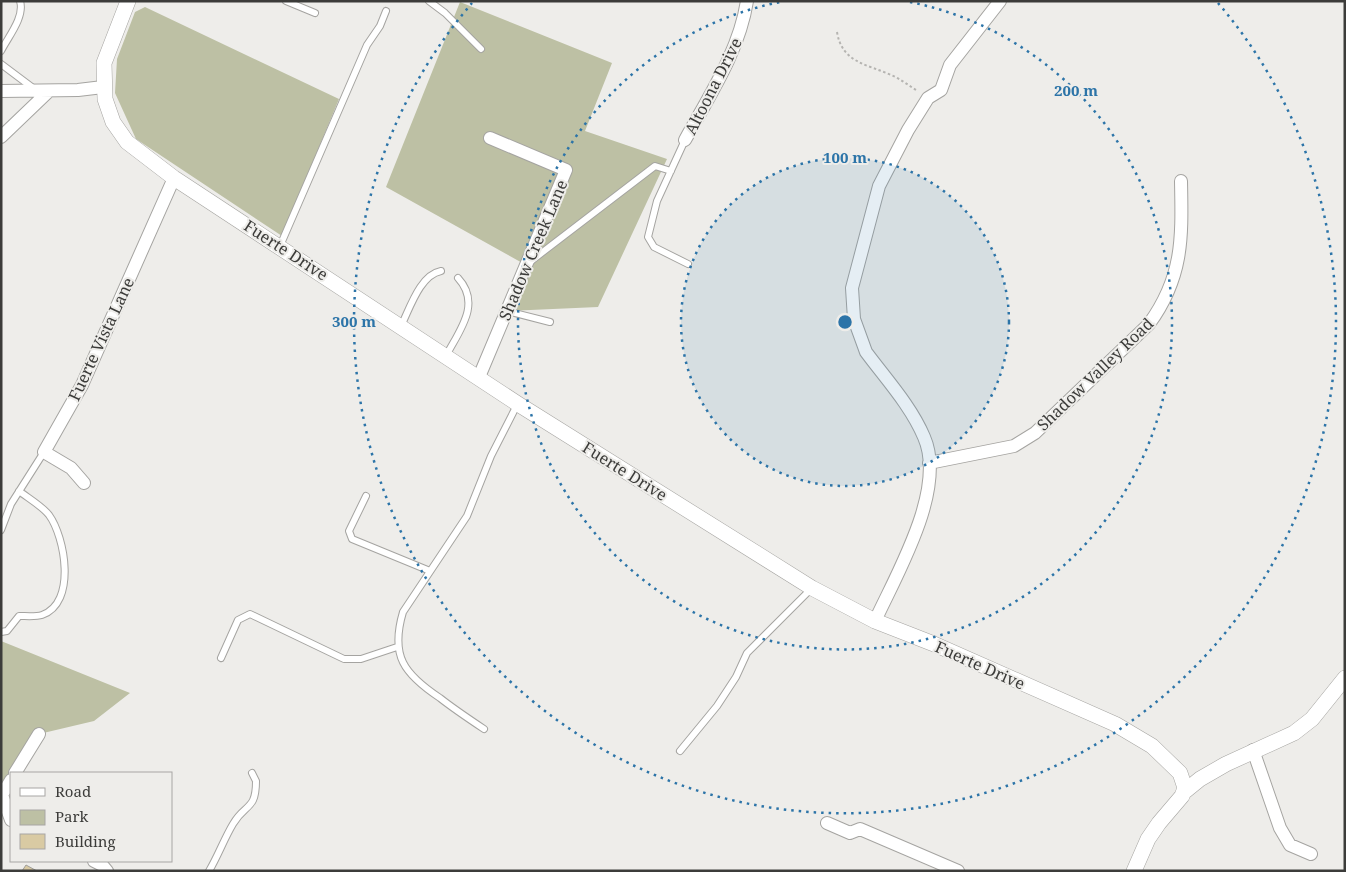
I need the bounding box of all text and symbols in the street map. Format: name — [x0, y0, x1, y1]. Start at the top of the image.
street label: Altoona Drive — [679, 34, 747, 138]
text: 200 m — [1054, 80, 1098, 100]
text: 100 m — [823, 147, 867, 167]
street label: Shadow Creek Lane — [493, 176, 573, 324]
street label: Fuerte Drive — [240, 215, 332, 285]
street label: Fuerte Vista Lane — [63, 274, 139, 404]
text: 300 m — [332, 311, 376, 331]
street label: Shadow Valley Road — [1032, 312, 1158, 435]
centre of rings — [836, 313, 854, 331]
street label: Fuerte Drive — [578, 436, 672, 506]
street label: Fuerte Drive — [932, 635, 1028, 695]
legend — [10, 772, 172, 862]
text: Road — [55, 781, 91, 801]
text: Park — [55, 806, 89, 826]
text: Building — [55, 831, 116, 851]

